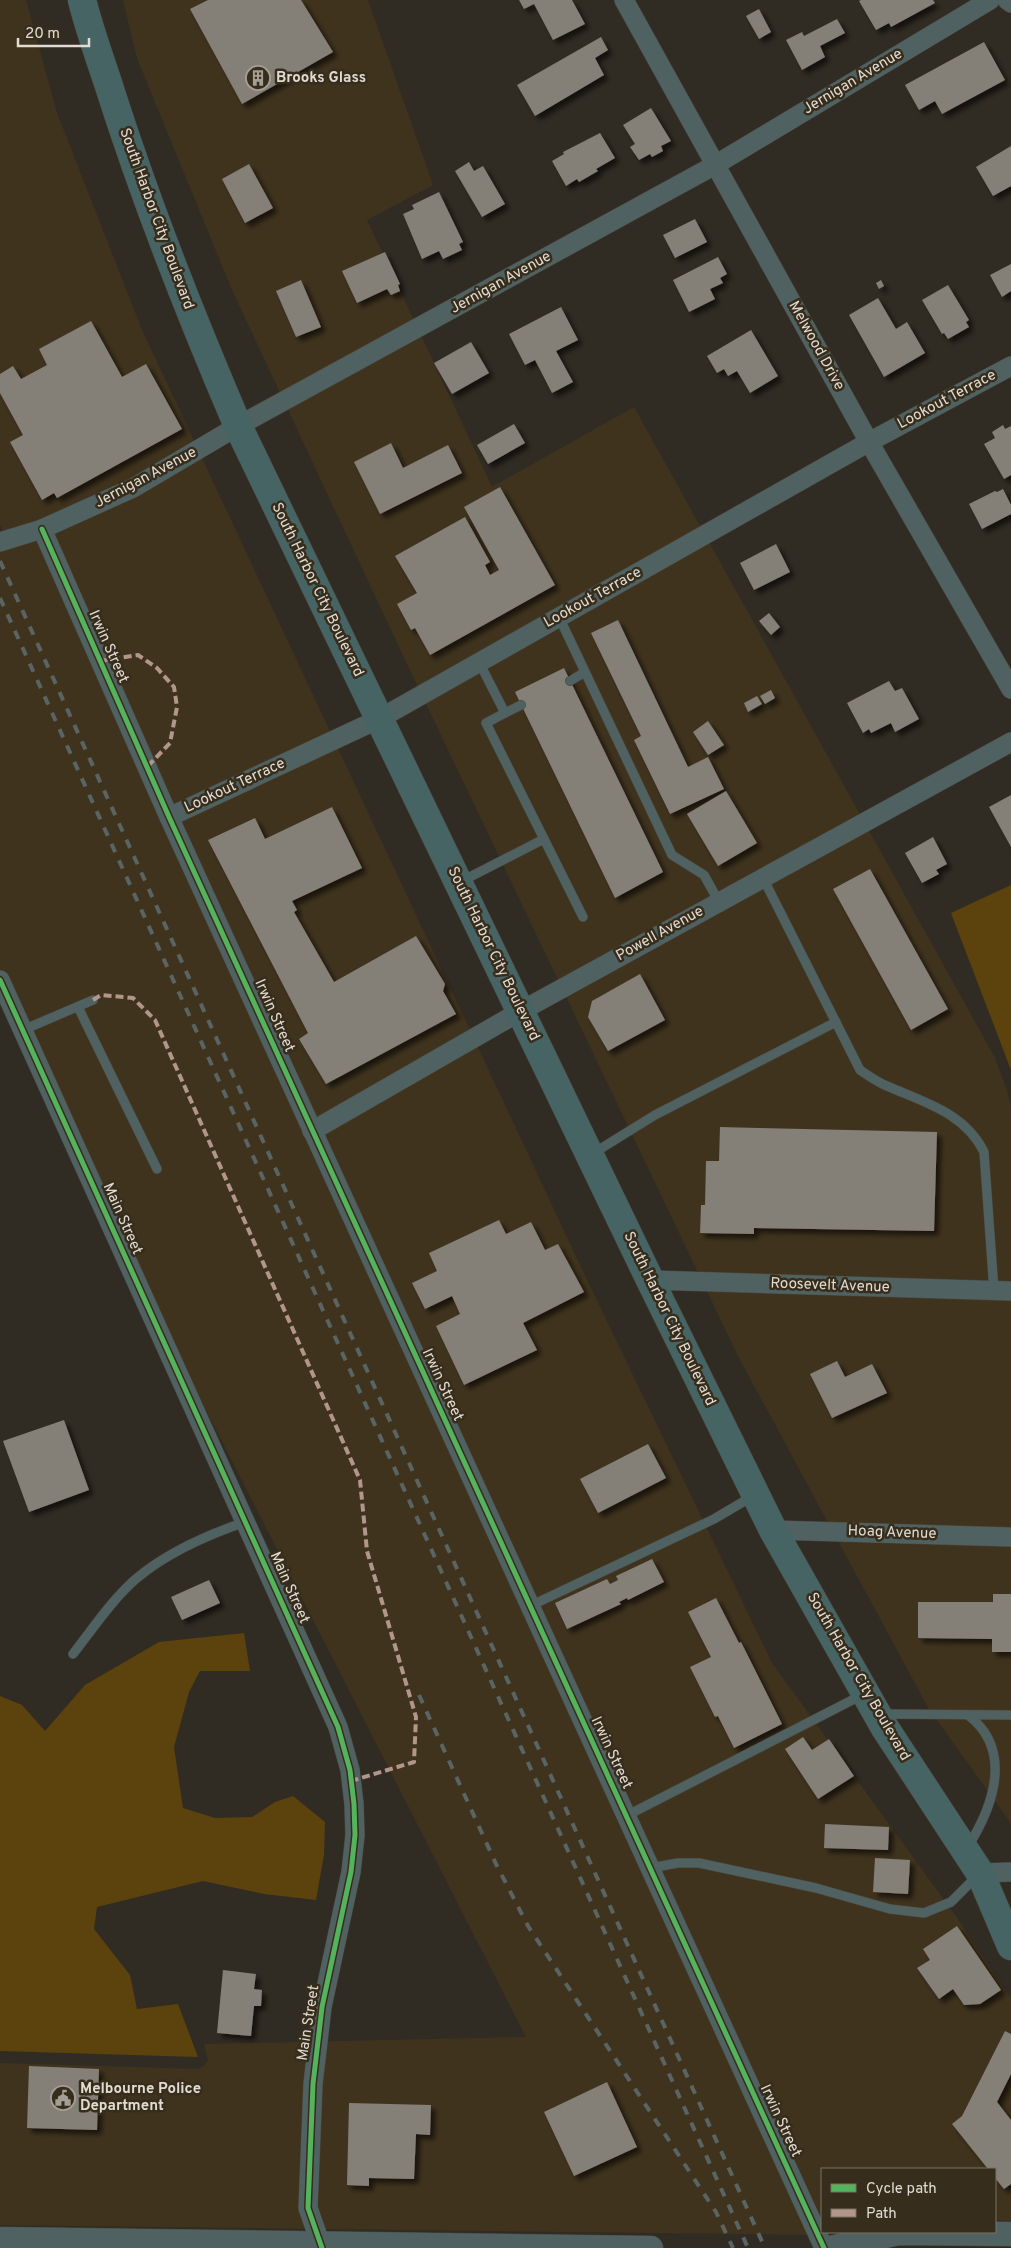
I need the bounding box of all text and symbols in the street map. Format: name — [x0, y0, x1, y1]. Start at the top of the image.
scale bar — [18, 15, 89, 47]
text: 20 m — [25, 25, 60, 44]
street label: Jernigan Avenue — [800, 45, 906, 119]
building icon: Brooks Glass — [245, 65, 271, 91]
place label: Brooks Glass — [276, 69, 366, 88]
street label: South Harbor City Boulevard — [114, 126, 198, 312]
street label: Jernigan Avenue — [447, 247, 555, 319]
street label: Melwood Drive — [784, 298, 848, 394]
street label: Lookout Terrace — [894, 366, 1000, 434]
street label: Jernigan Avenue — [92, 443, 200, 513]
street label: South Harbor City Boulevard — [267, 500, 367, 680]
street label: Lookout Terrace — [541, 563, 645, 633]
street label: Irwin Street — [83, 608, 133, 686]
street label: Lookout Terrace — [182, 754, 288, 818]
street label: South Harbor City Boulevard — [443, 864, 543, 1044]
street label: Powell Avenue — [613, 902, 707, 966]
street label: Irwin Street — [249, 977, 299, 1055]
street label: Main Street — [98, 1180, 146, 1258]
street label: South Harbor City Boulevard — [619, 1229, 719, 1409]
street label: Roosevelt Avenue — [770, 1274, 890, 1298]
street label: Irwin Street — [417, 1346, 467, 1424]
street label: Hoag Avenue — [847, 1522, 937, 1544]
street label: Main Street — [265, 1549, 313, 1627]
street label: South Harbor City Boulevard — [802, 1589, 914, 1765]
street label: Irwin Street — [586, 1714, 636, 1792]
street label: Main Street — [294, 1984, 324, 2062]
place label: Melbourne Police Department — [80, 2080, 201, 2116]
street label: Irwin Street — [755, 2082, 805, 2160]
public building icon: Melbourne Police Department — [50, 2085, 76, 2111]
legend — [821, 2168, 996, 2233]
text: Cycle path — [866, 2180, 937, 2199]
text: Path — [866, 2205, 897, 2224]

